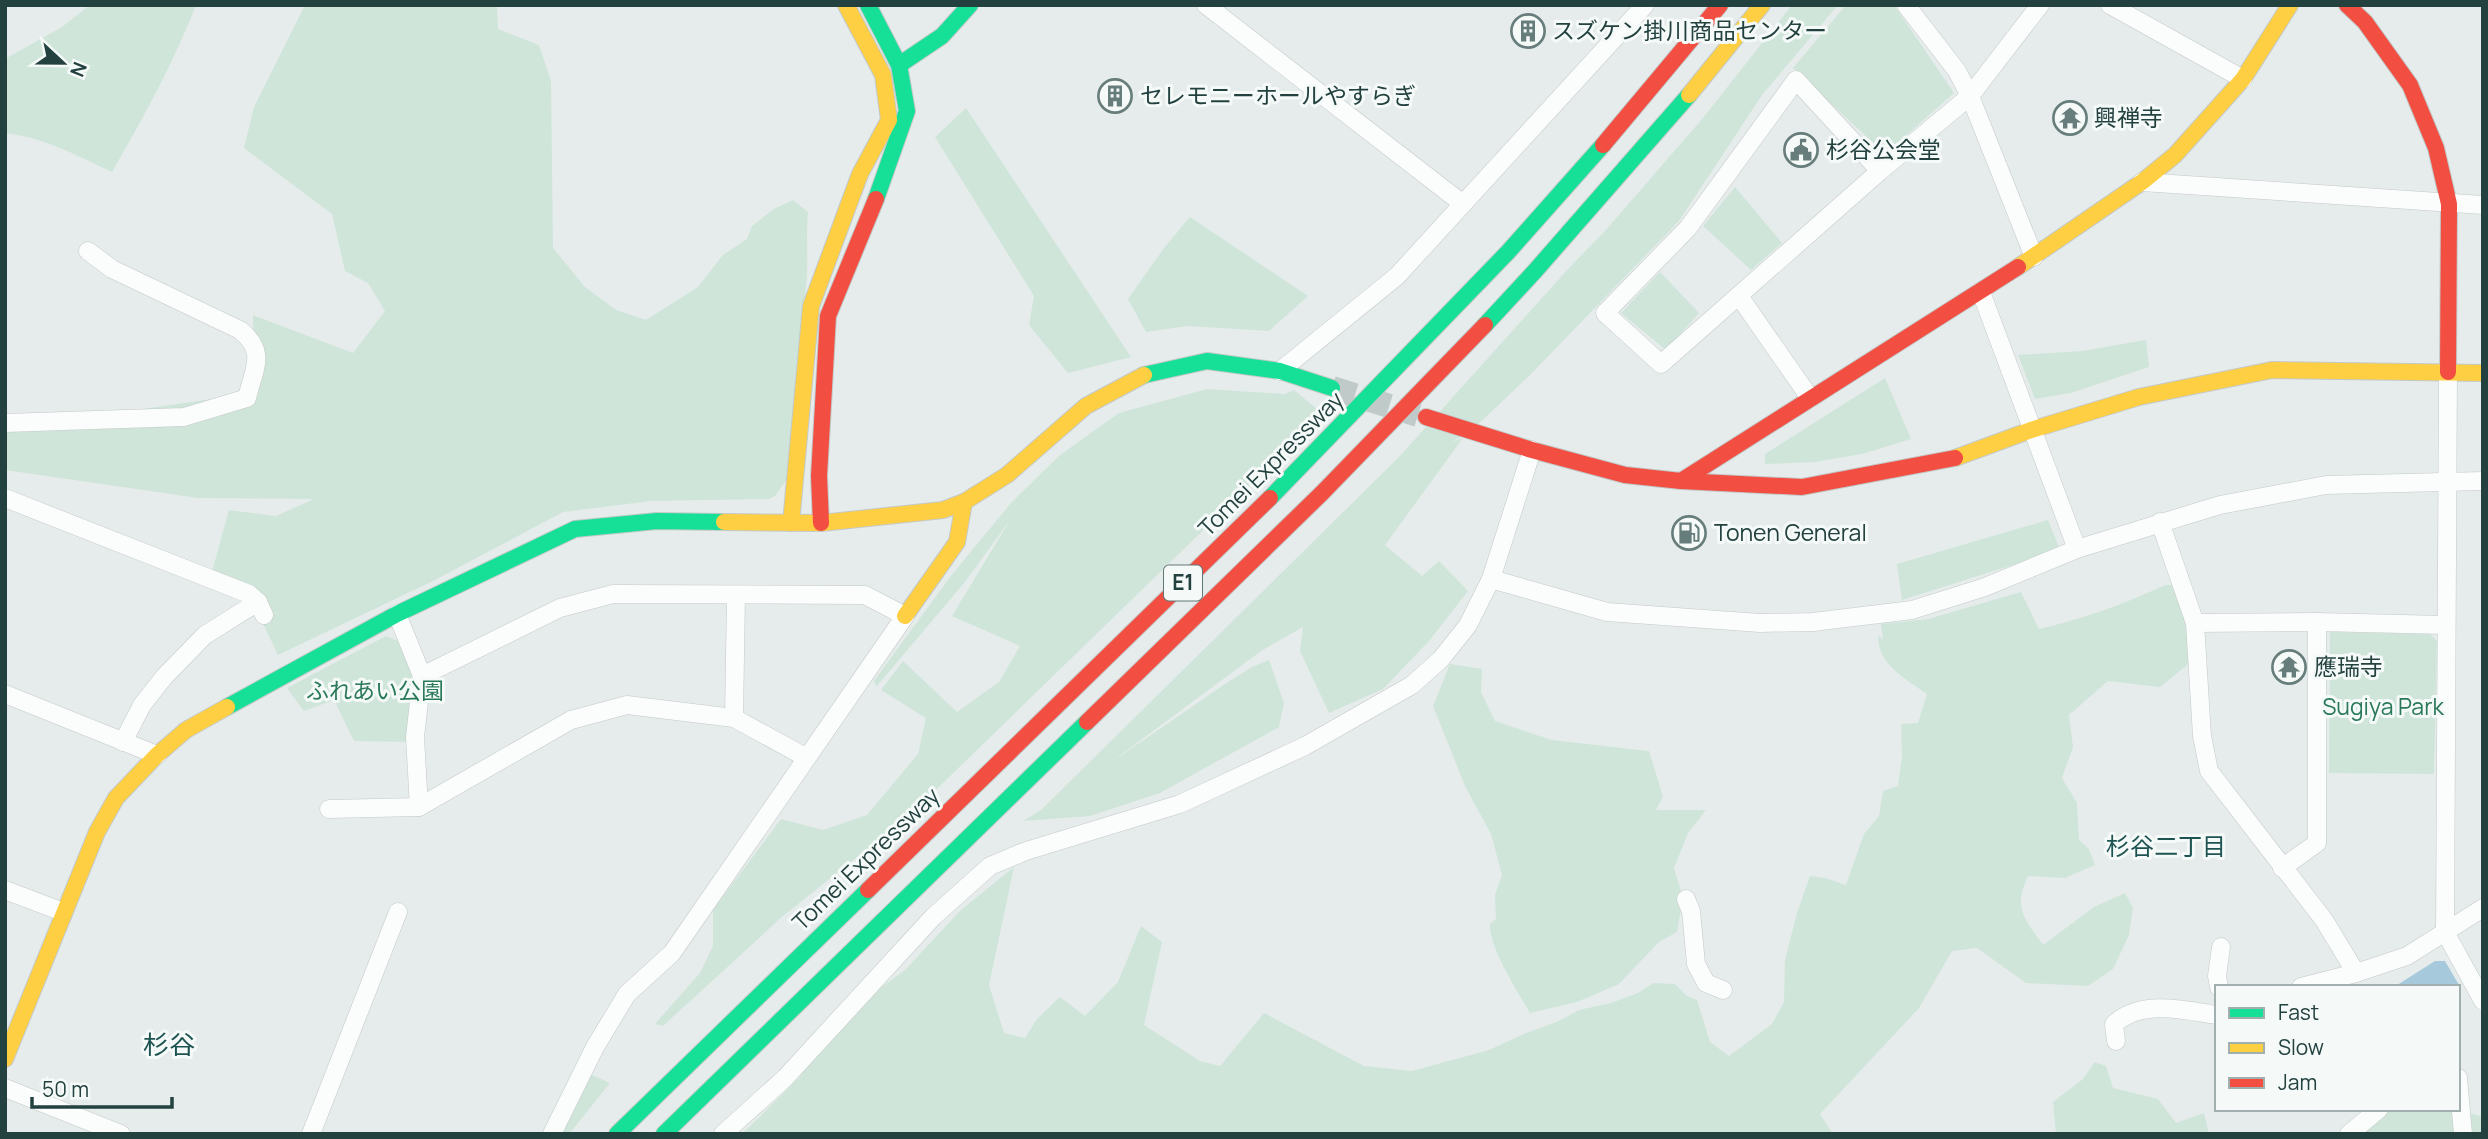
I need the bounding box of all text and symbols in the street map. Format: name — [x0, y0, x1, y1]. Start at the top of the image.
building icon: スズケン掛川商品センター — [1509, 12, 1547, 50]
place label: スズケン掛川商品センター — [1552, 14, 1827, 46]
north arrow — [28, 28, 98, 98]
text: N — [64, 58, 93, 81]
building icon: セレモニーホールやすらぎ — [1096, 77, 1134, 115]
place label: セレモニーホールやすらぎ — [1140, 79, 1416, 111]
temple icon: 興禅寺 — [2051, 99, 2089, 137]
place label: 興禅寺 — [2094, 101, 2163, 133]
public building icon: 杉谷公会堂 — [1782, 131, 1820, 169]
place label: 杉谷公会堂 — [1826, 133, 1941, 165]
street label: Tomei Expressway — [1191, 384, 1350, 543]
fuel station icon: Tonen General — [1670, 514, 1708, 552]
place label: Tonen General — [1714, 516, 1867, 548]
road number: E1 — [1164, 566, 1202, 600]
temple icon: 應瑞寺 — [2270, 648, 2308, 686]
place label: 應瑞寺 — [2314, 650, 2383, 682]
park label: ふれあい公園 — [306, 674, 444, 706]
park label: Sugiya Park — [2322, 690, 2444, 722]
street label: Tomei Expressway — [785, 780, 946, 937]
district label: 杉谷二丁目 — [2106, 829, 2226, 862]
legend — [2215, 985, 2460, 1111]
text: Fast — [2278, 998, 2319, 1026]
district label: 杉谷 — [143, 1026, 195, 1062]
text: Slow — [2278, 1033, 2324, 1061]
scale bar — [32, 1066, 172, 1110]
text: Jam — [2278, 1068, 2317, 1096]
text: 50 m — [42, 1075, 89, 1103]

